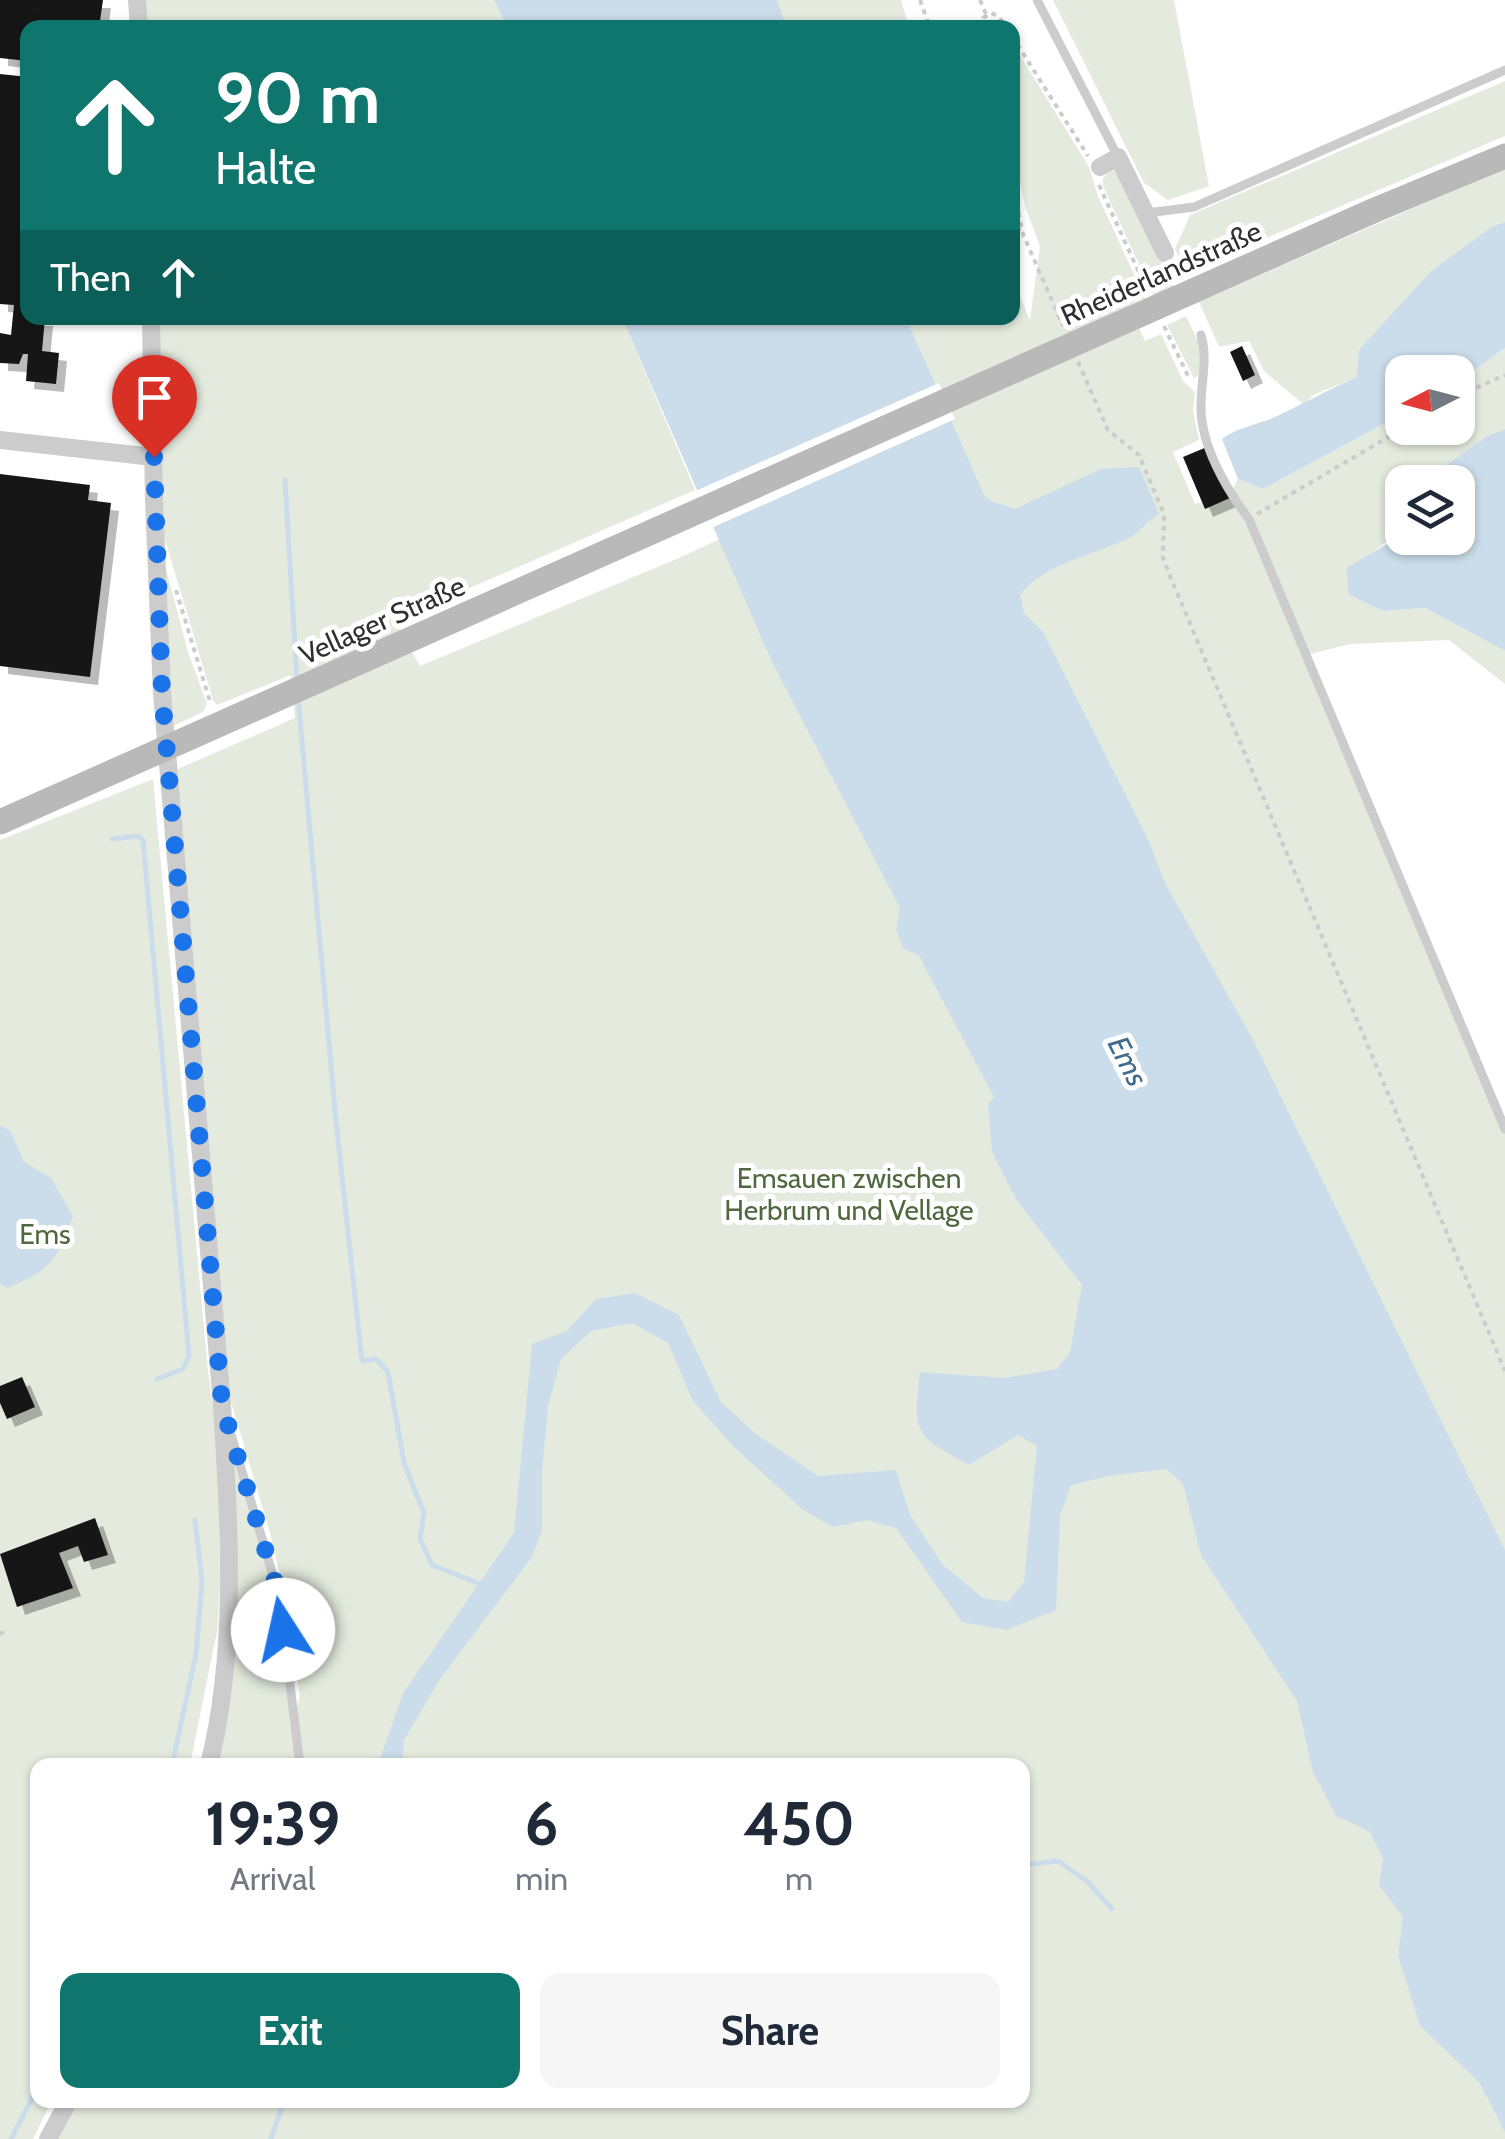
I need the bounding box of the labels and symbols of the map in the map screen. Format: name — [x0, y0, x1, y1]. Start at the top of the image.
street label: Rheiderlandstraße — [1056, 214, 1266, 332]
pin — [112, 355, 197, 458]
north arrow — [1385, 355, 1475, 445]
street label: Vellager Straße — [294, 568, 470, 672]
water label: Ems — [1100, 1030, 1156, 1092]
park label: Emsauen zwischen Herbrum und Vellage — [724, 1161, 974, 1227]
park label: Ems — [19, 1217, 71, 1251]
position arrow — [231, 1578, 335, 1682]

